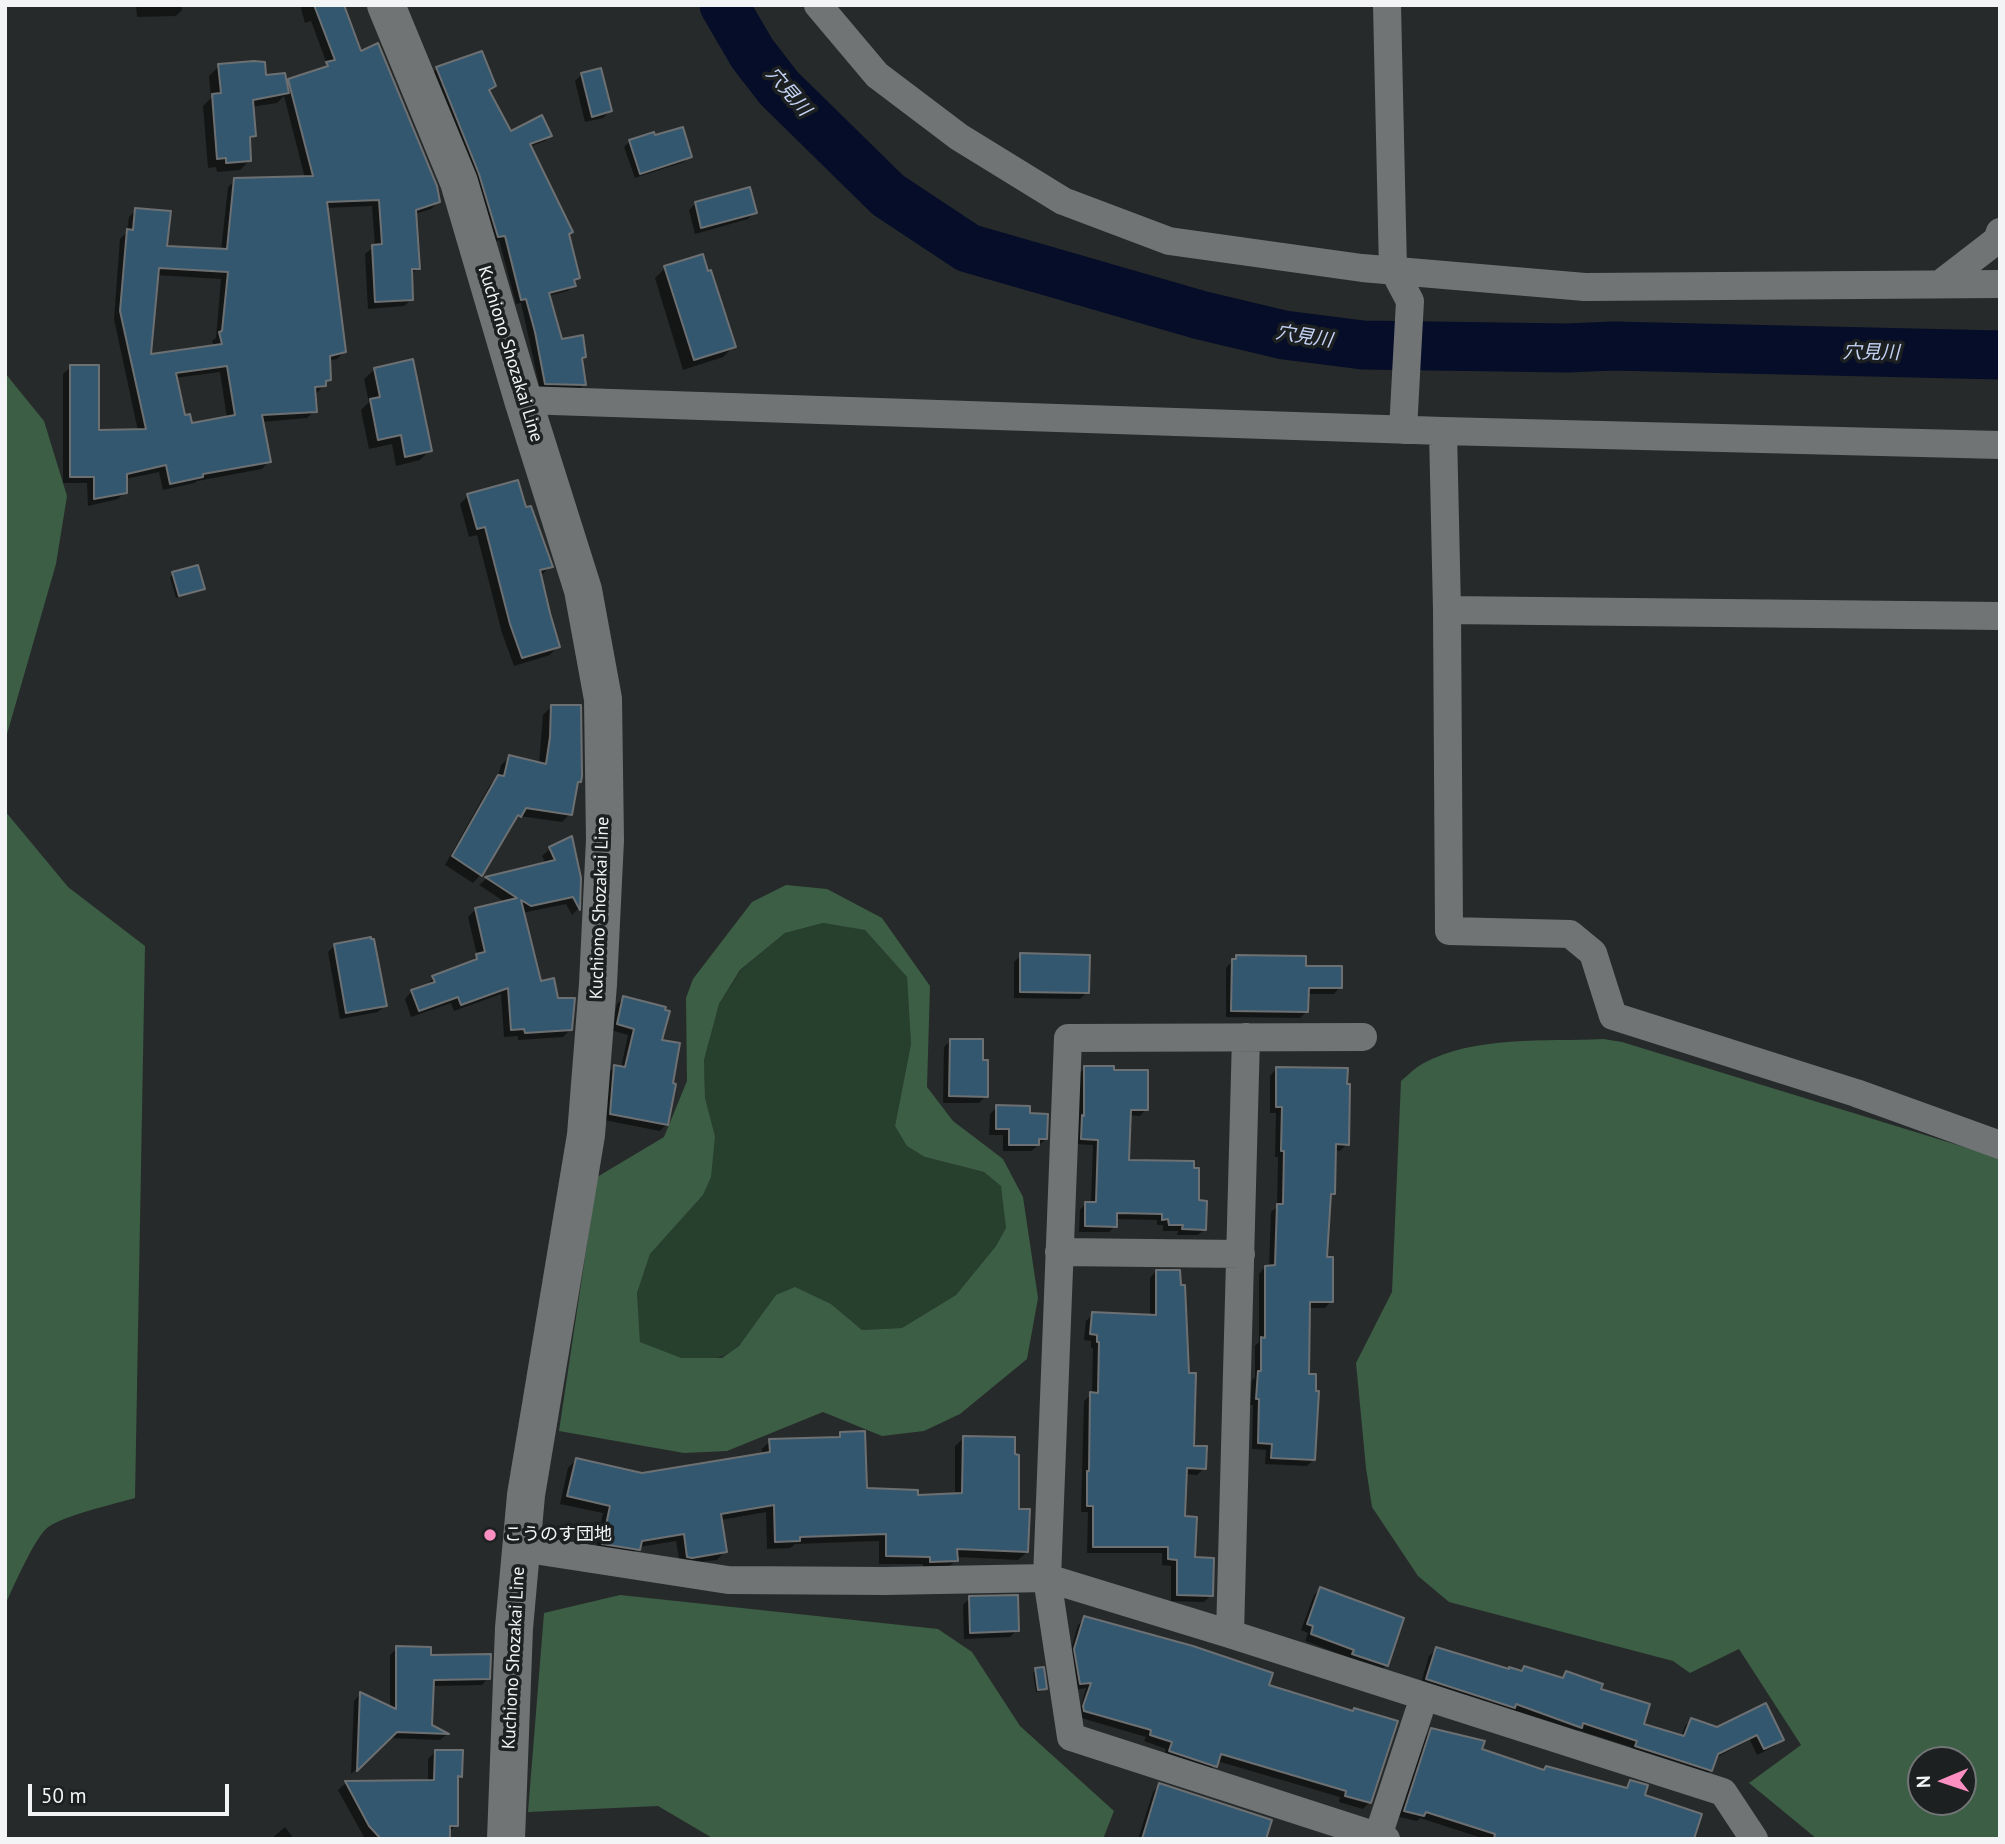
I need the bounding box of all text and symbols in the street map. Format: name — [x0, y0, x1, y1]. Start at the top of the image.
water label: 穴見川 — [761, 63, 815, 121]
street label: Kuchiono Shozakai Line — [473, 263, 547, 445]
water label: 穴見川 — [1274, 321, 1334, 353]
water label: 穴見川 — [1842, 341, 1900, 365]
street label: Kuchiono Shozakai Line — [586, 816, 614, 1000]
place label: こうのす団地 — [504, 1524, 612, 1546]
marker: こうのす団地 — [482, 1527, 498, 1543]
street label: Kuchiono Shozakai Line — [498, 1566, 530, 1750]
north arrow — [1907, 1746, 1977, 1816]
scale bar — [32, 1770, 233, 1814]
text: N — [1911, 1775, 1935, 1788]
text: 50 m — [41, 1782, 87, 1809]

